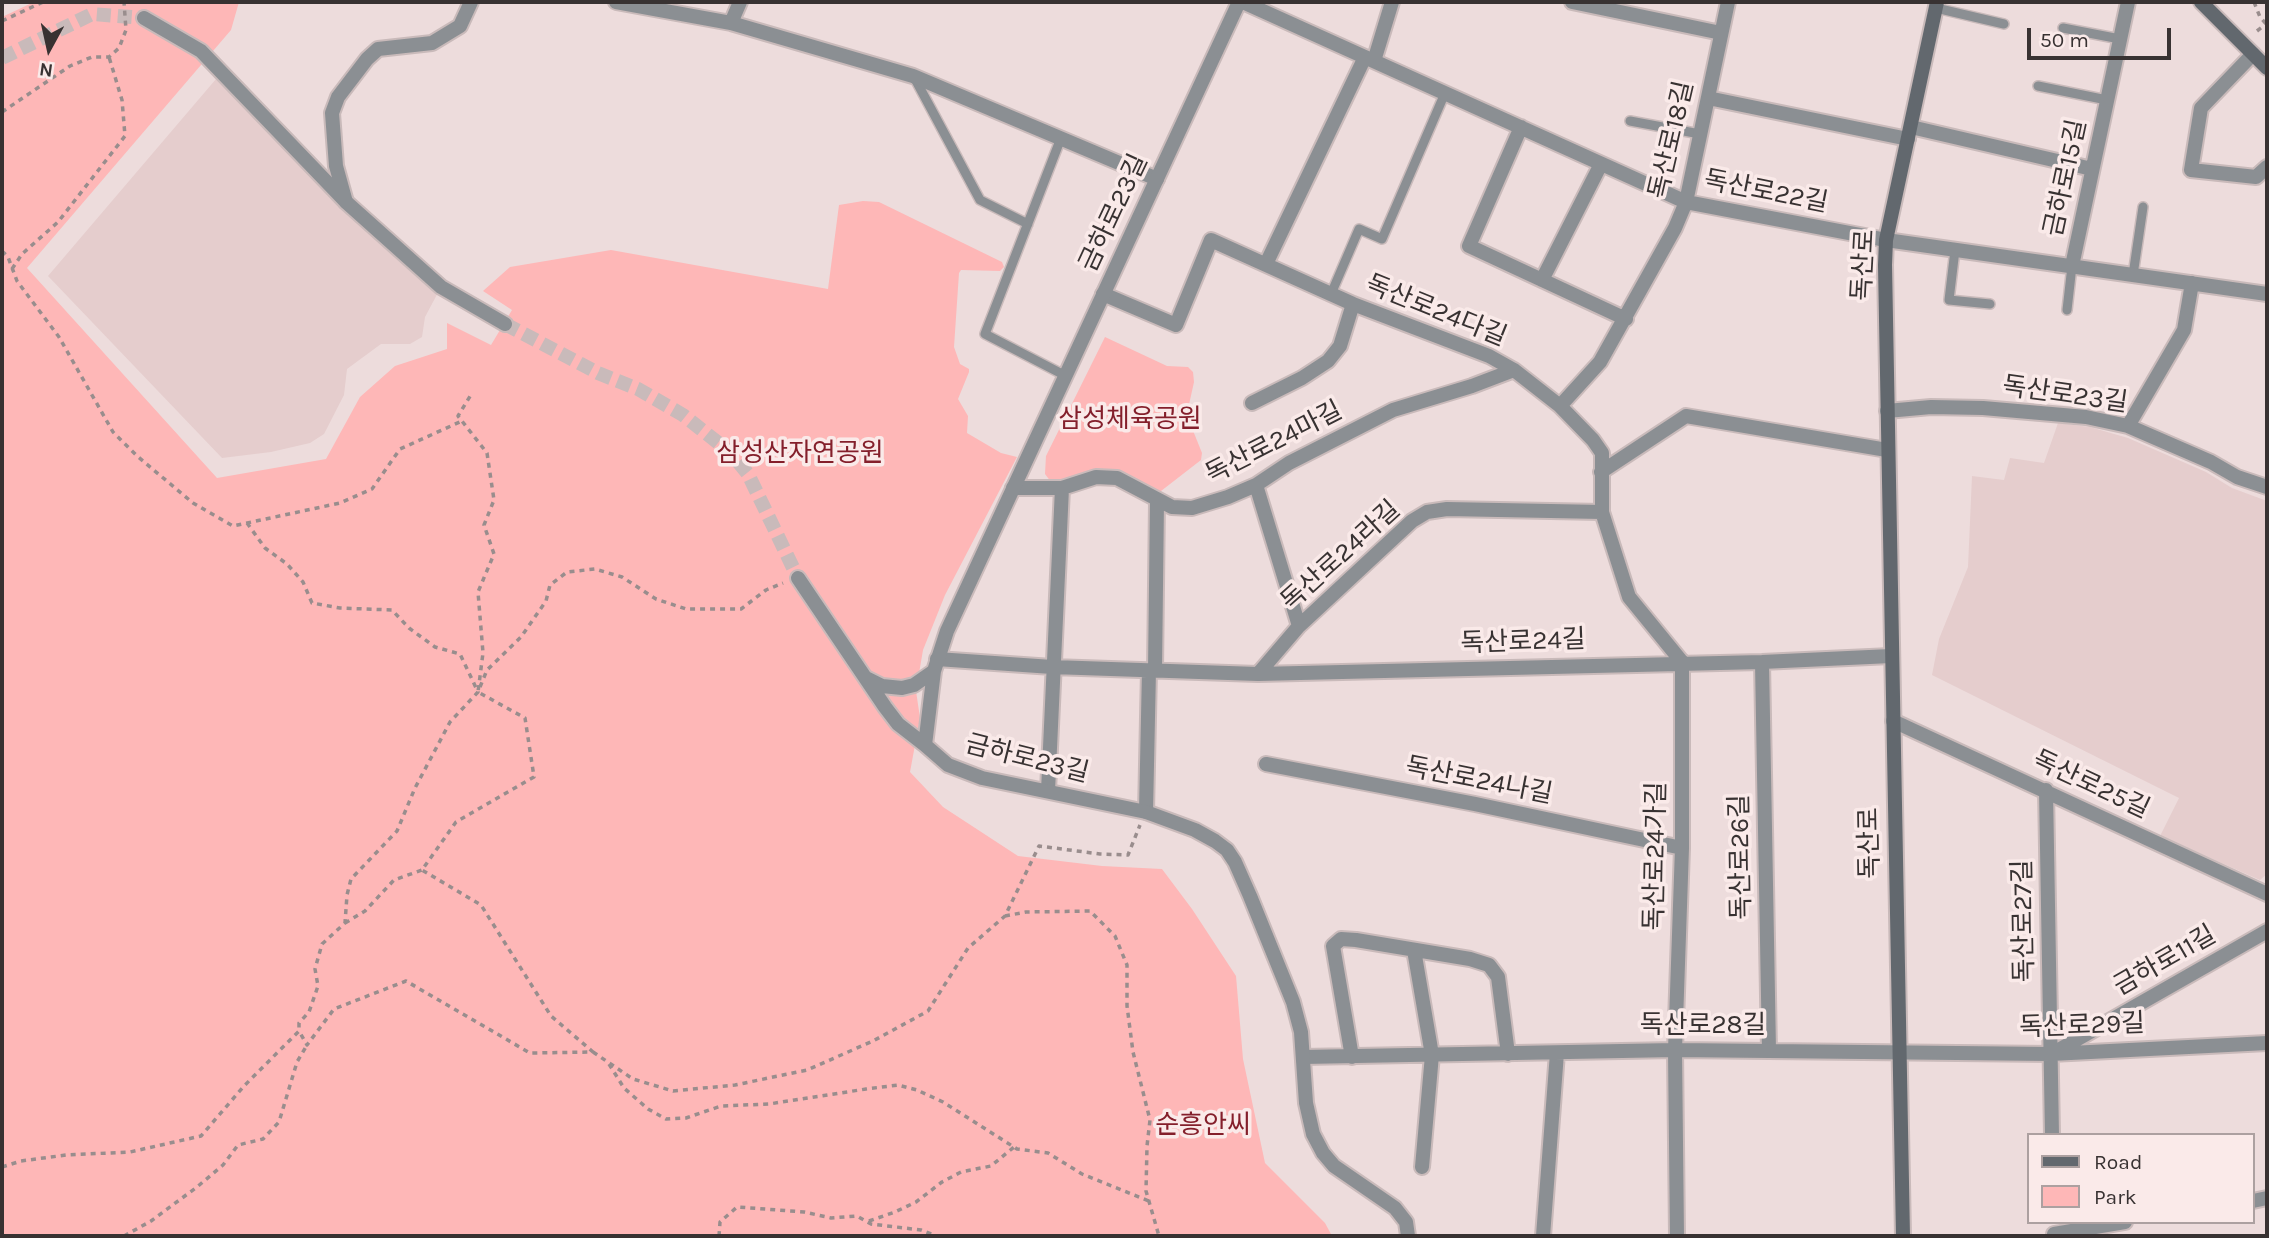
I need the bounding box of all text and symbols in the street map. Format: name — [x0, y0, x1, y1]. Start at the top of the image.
north arrow — [14, 14, 84, 84]
scale bar — [2031, 14, 2174, 58]
text: 50 m — [2040, 28, 2089, 52]
text: N — [38, 58, 54, 82]
street label: 독산로18길 — [1643, 78, 1701, 202]
street label: 금하로15길 — [2038, 117, 2094, 239]
street label: 금하로23길 — [1073, 149, 1155, 277]
street label: 독산로22길 — [1701, 165, 1831, 219]
street label: 독산로 — [1847, 228, 1881, 302]
street label: 독산로24다길 — [1361, 269, 1511, 353]
street label: 독산로23길 — [2000, 371, 2130, 419]
street label: 독산로24마길 — [1200, 395, 1348, 491]
park label: 삼성체육공원 — [1058, 404, 1202, 436]
park label: 삼성산자연공원 — [716, 438, 884, 470]
street label: 독산로24라길 — [1275, 494, 1407, 618]
street label: 독산로24길 — [1460, 624, 1586, 660]
street label: 금하로23길 — [962, 729, 1092, 789]
street label: 독산로25길 — [2028, 744, 2154, 826]
street label: 독산로24나길 — [1403, 751, 1555, 811]
street label: 독산로24가길 — [1639, 781, 1673, 931]
street label: 독산로26길 — [1724, 794, 1758, 920]
street label: 독산로 — [1854, 807, 1886, 879]
street label: 독산로27길 — [2007, 859, 2041, 983]
street label: 금하로11길 — [2108, 919, 2222, 1003]
street label: 독산로29길 — [2019, 1008, 2145, 1044]
street label: 독산로28길 — [1640, 1010, 1766, 1042]
park label: 순흥안씨 — [1155, 1110, 1251, 1142]
legend — [2028, 1133, 2255, 1224]
text: Road — [2094, 1150, 2142, 1174]
text: Park — [2094, 1185, 2137, 1209]

